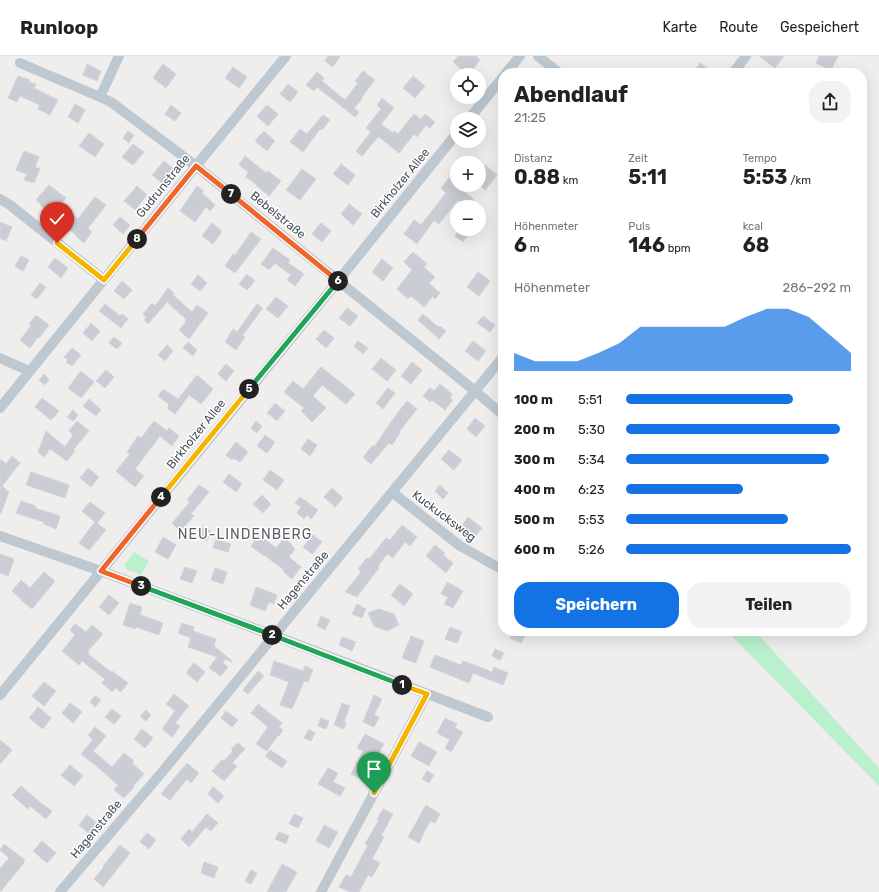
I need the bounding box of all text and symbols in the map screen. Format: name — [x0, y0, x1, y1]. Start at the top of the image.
text: Runloop — [20, 16, 98, 39]
text: Karte — [662, 19, 697, 36]
text: Route — [719, 19, 758, 36]
text: Gespeichert — [780, 19, 859, 36]
map controls — [450, 68, 486, 236]
button: locate — [450, 68, 486, 104]
text: Abendlauf — [514, 81, 628, 108]
button: share — [809, 81, 851, 123]
text: 21:25 — [514, 110, 546, 125]
button: layers — [450, 112, 486, 148]
street label: Birkholzer Allee — [368, 145, 433, 221]
street label: Gudrunstraße — [133, 151, 193, 220]
text: Distanz — [514, 152, 552, 165]
text: Zeit — [628, 152, 648, 165]
text: Tempo — [743, 152, 777, 165]
button: + — [450, 156, 486, 192]
text: 0.88 — [514, 165, 560, 189]
text: 5:11 — [628, 165, 667, 189]
text: 5:53 — [743, 165, 788, 189]
text: km — [560, 174, 578, 187]
text: /km — [788, 174, 811, 187]
pin: 7 — [221, 184, 241, 204]
text: 7 — [228, 187, 234, 200]
street label: Bebelstraße — [247, 188, 309, 242]
button: − — [450, 200, 486, 236]
pin — [40, 202, 74, 243]
icon: check — [46, 208, 68, 230]
text: Höhenmeter — [514, 220, 578, 233]
text: Puls — [628, 220, 650, 233]
text: kcal — [743, 220, 763, 233]
pin: 8 — [127, 229, 147, 249]
text: 8 — [133, 232, 141, 245]
text: 6 — [514, 233, 527, 257]
text: 146 — [628, 233, 665, 257]
text: 68 — [743, 233, 769, 257]
text: m — [527, 242, 540, 255]
text: bpm — [665, 242, 691, 255]
pin: 6 — [328, 271, 348, 291]
text: 6 — [334, 274, 342, 287]
text: Höhenmeter — [514, 280, 590, 295]
text: 286–292 m — [783, 280, 851, 295]
pin: 5 — [239, 379, 259, 399]
text: 5 — [245, 382, 253, 395]
text: 100 m — [514, 392, 553, 407]
text: 5:51 — [578, 392, 602, 407]
street label: Birkholzer Allee — [164, 396, 229, 472]
text: 200 m — [514, 422, 555, 437]
text: 5:30 — [578, 422, 605, 437]
text: 300 m — [514, 452, 555, 467]
text: 5:34 — [578, 452, 605, 467]
text: 400 m — [514, 482, 555, 497]
text: 6:23 — [578, 482, 605, 497]
pin: 4 — [151, 487, 171, 507]
street label: Kuckucksweg — [409, 487, 479, 545]
text: 4 — [157, 490, 165, 503]
text: 500 m — [514, 512, 555, 527]
text: 5:53 — [578, 512, 605, 527]
district label: NEU-LINDENBERG — [178, 526, 312, 543]
text: 600 m — [514, 542, 555, 557]
text: 5:26 — [578, 542, 605, 557]
street label: Hagenstraße — [274, 548, 332, 612]
pin: 3 — [131, 576, 151, 596]
text: 3 — [137, 579, 145, 592]
button: Speichern — [514, 582, 679, 628]
button: Teilen — [687, 582, 851, 628]
pin: 2 — [262, 625, 282, 645]
text: 2 — [268, 628, 276, 641]
pin: 1 — [392, 675, 412, 695]
text: 1 — [399, 678, 405, 691]
pin — [357, 752, 391, 793]
icon: arrive — [363, 758, 385, 780]
street label: Hagenstraße — [67, 797, 125, 861]

